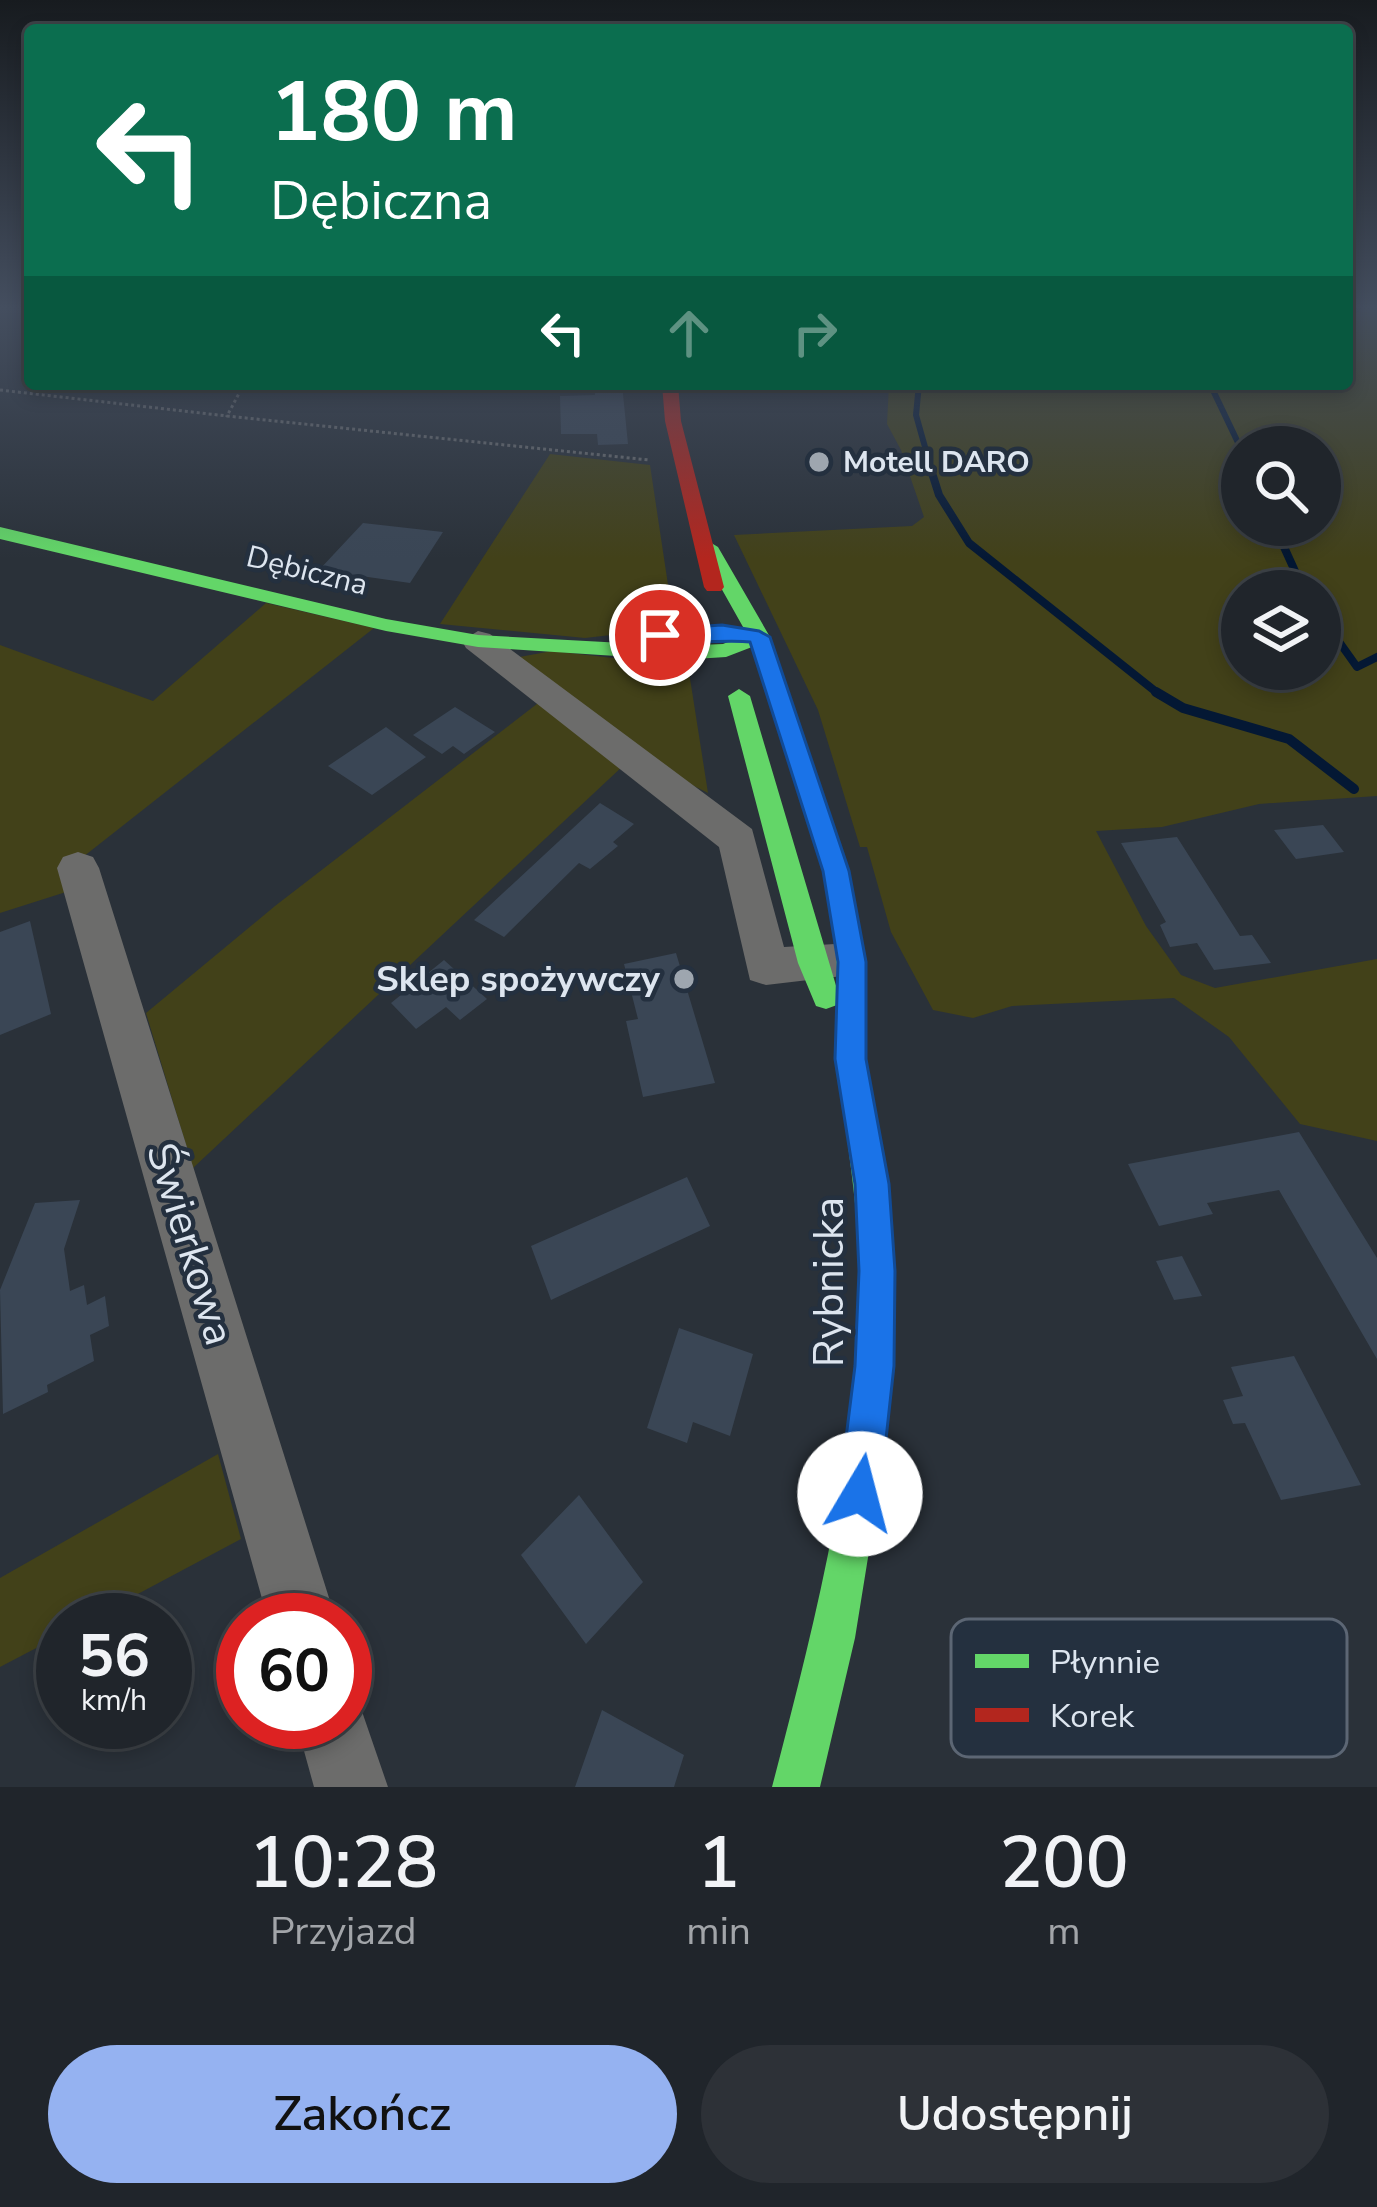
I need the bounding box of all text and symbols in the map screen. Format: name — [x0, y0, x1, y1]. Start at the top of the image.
text: 180 m — [270, 55, 518, 170]
icon: left — [72, 72, 228, 228]
text: Dębiczna — [270, 164, 492, 238]
icon: left — [530, 300, 596, 366]
icon: ahead — [656, 300, 722, 366]
icon: right — [782, 300, 848, 366]
map controls — [1221, 426, 1341, 690]
button: search — [1221, 426, 1341, 546]
place label: Motell DARO — [843, 442, 1030, 483]
marker: Motell DARO — [806, 449, 832, 475]
street label: Dębiczna — [242, 536, 372, 606]
button: layers — [1221, 570, 1341, 690]
pin — [609, 584, 711, 686]
icon: arrive — [627, 602, 693, 668]
place label: Sklep spożywczy — [376, 955, 661, 1004]
marker: Sklep spożywczy — [671, 966, 697, 992]
street label: Świerkowa — [132, 1136, 248, 1352]
street label: Rybnicka — [801, 1197, 858, 1367]
position arrow — [797, 1431, 923, 1557]
speed limit sign: 60 — [216, 1593, 372, 1749]
text: 56 — [78, 1615, 150, 1697]
legend — [951, 1619, 1347, 1757]
text: Płynnie — [1050, 1640, 1160, 1685]
text: km/h — [81, 1680, 147, 1721]
text: Korek — [1050, 1694, 1135, 1739]
text: 10:28 — [248, 1814, 438, 1912]
text: 1 — [697, 1814, 740, 1912]
text: 200 — [999, 1814, 1129, 1912]
text: Przyjazd — [270, 1905, 416, 1958]
text: min — [686, 1905, 751, 1958]
text: m — [1047, 1905, 1081, 1958]
button: Zakończ — [48, 2045, 677, 2183]
button: Udostępnij — [701, 2045, 1329, 2183]

